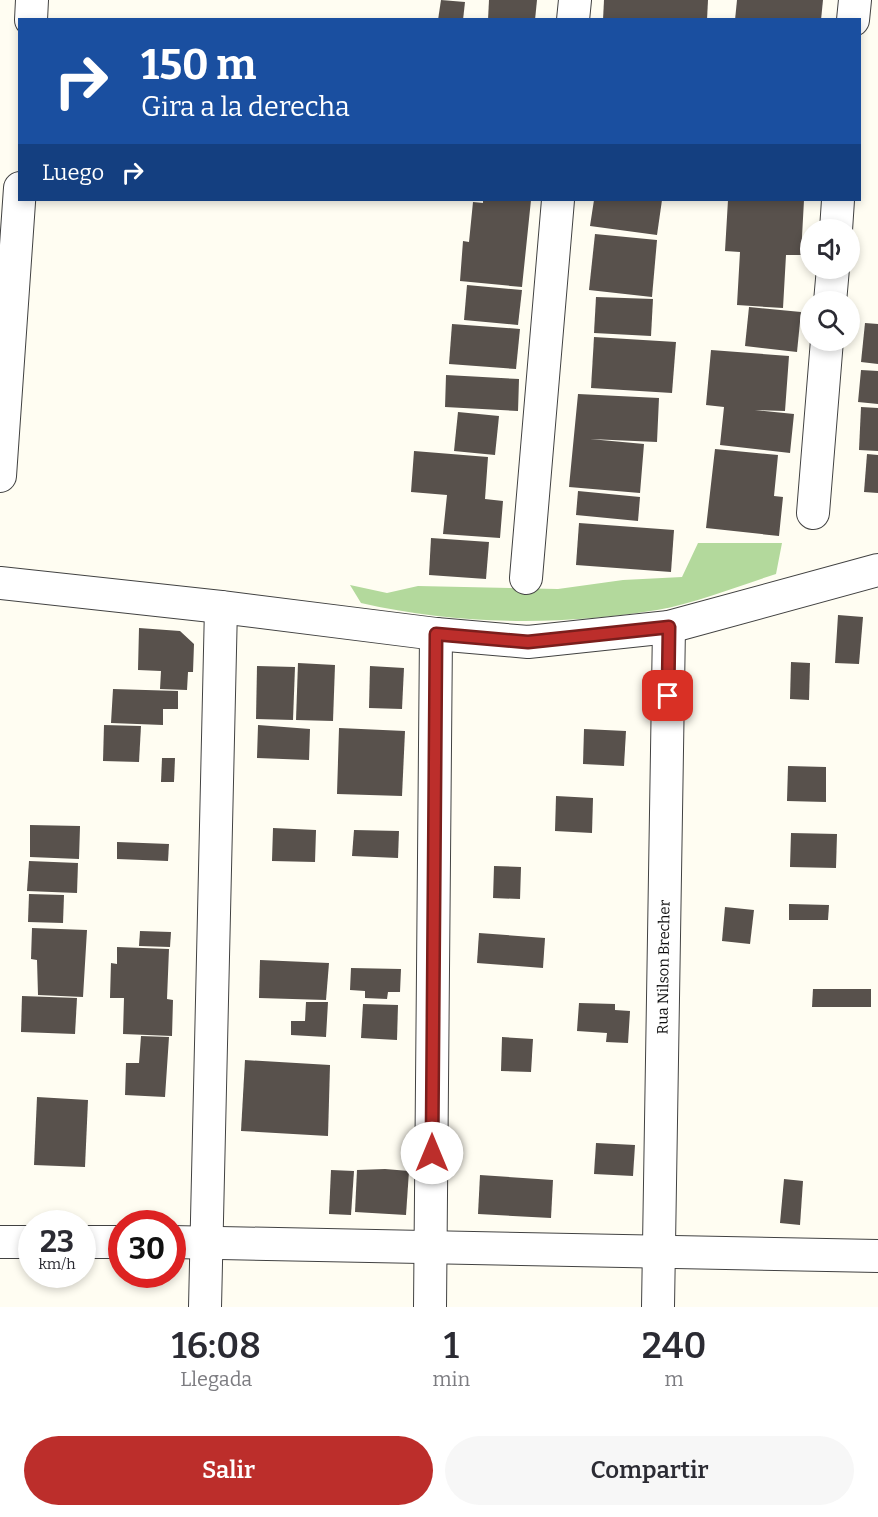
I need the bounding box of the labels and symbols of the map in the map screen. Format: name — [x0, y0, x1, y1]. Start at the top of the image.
pin — [642, 670, 693, 721]
street label: Rua Nilson Brecher — [653, 899, 674, 1035]
position arrow — [400, 1121, 464, 1185]
speed limit sign: 30 — [108, 1210, 186, 1288]

